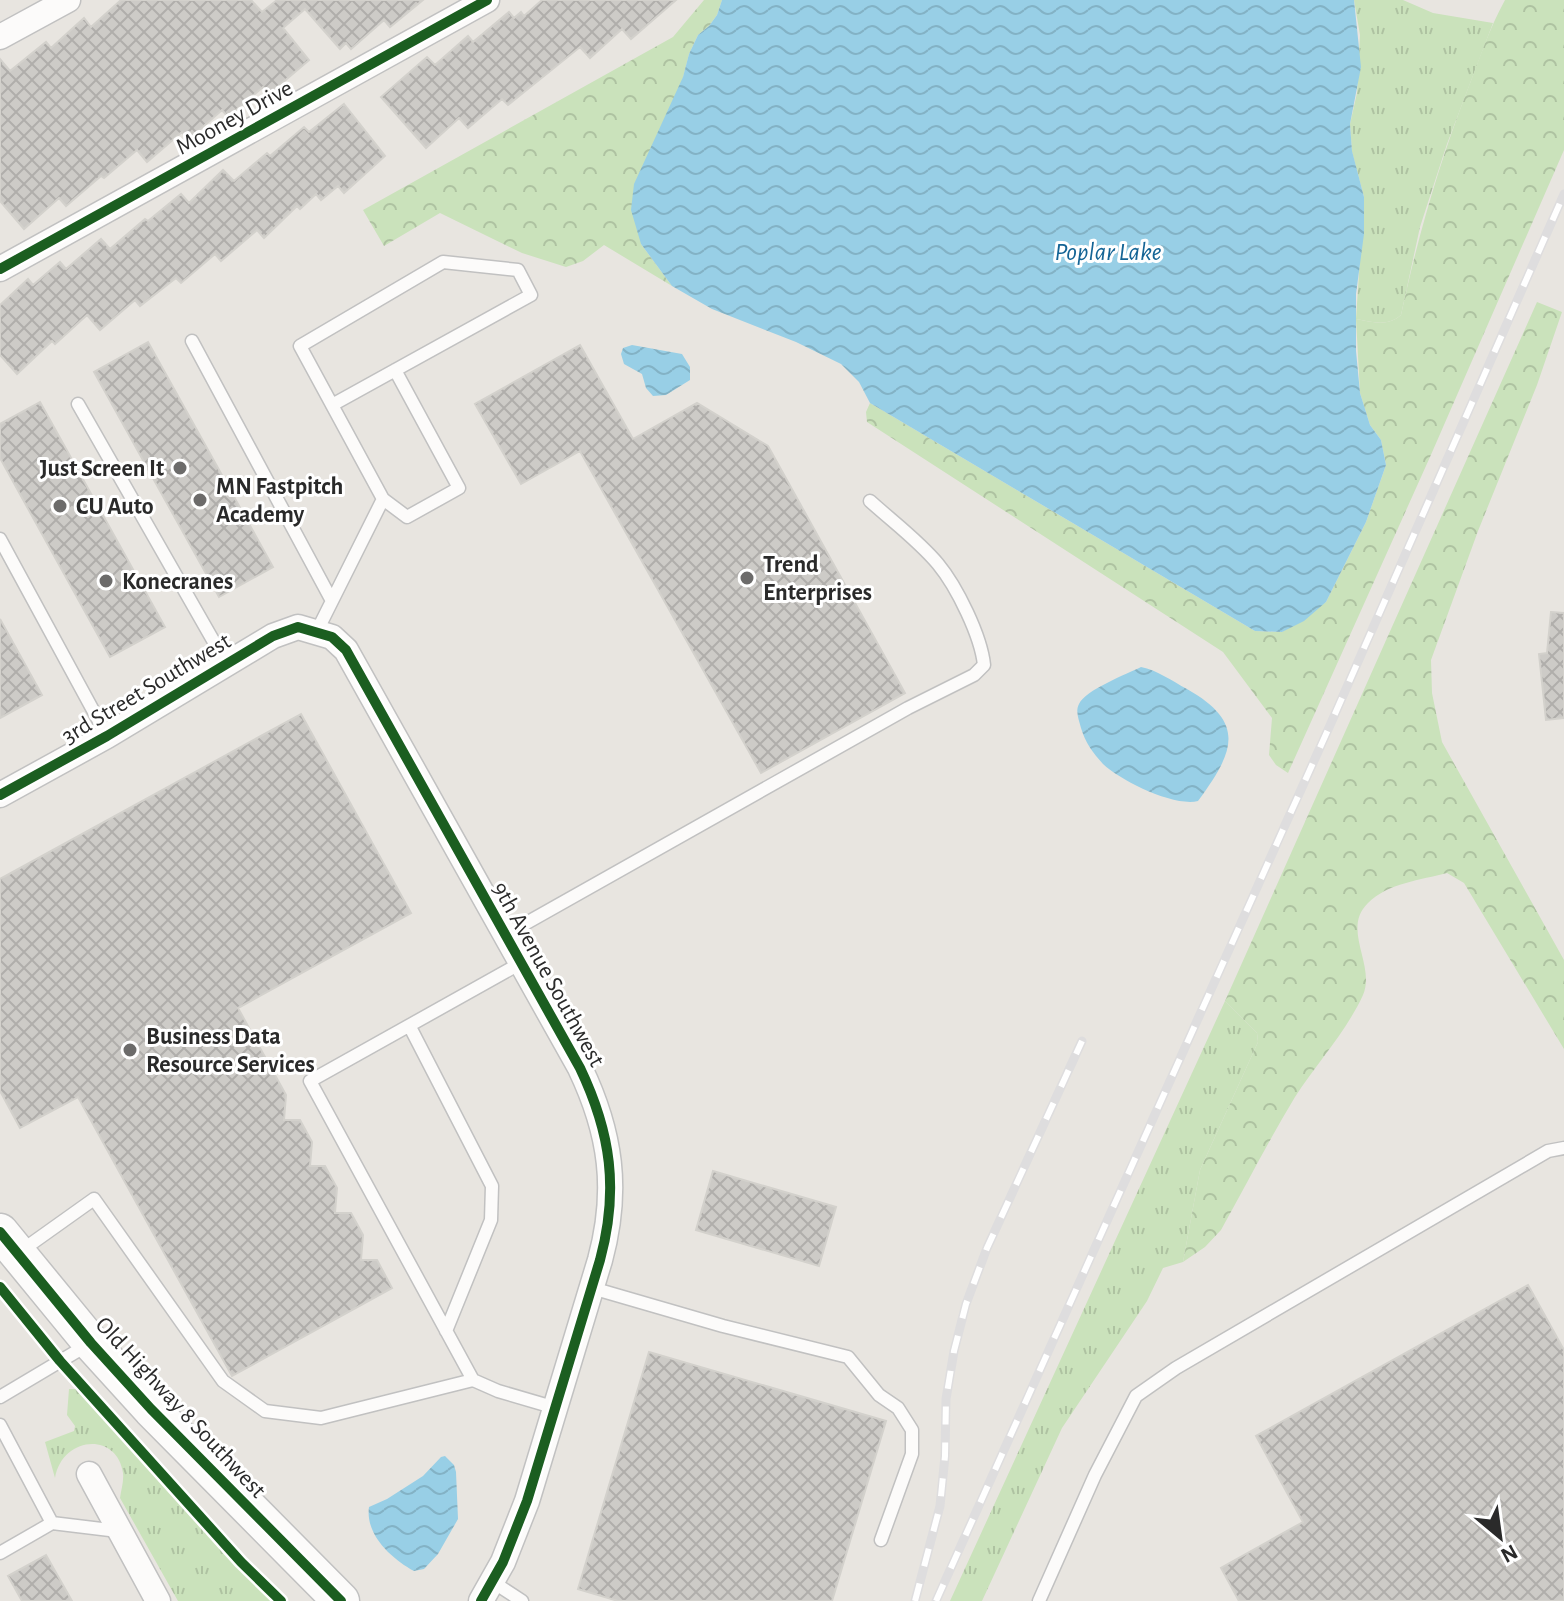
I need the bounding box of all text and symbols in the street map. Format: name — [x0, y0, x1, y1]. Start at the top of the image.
street label: Mooney Drive — [172, 76, 297, 160]
water label: Poplar Lake — [1054, 239, 1162, 265]
place label: Just Screen It — [40, 457, 164, 481]
marker: Just Screen It — [171, 459, 189, 477]
place label: MN Fastpitch Academy — [216, 475, 343, 527]
marker: MN Fastpitch Academy — [191, 491, 209, 509]
place label: CU Auto — [76, 495, 154, 519]
marker: CU Auto — [51, 497, 69, 515]
place label: Trend Enterprises — [763, 553, 872, 605]
marker: Trend Enterprises — [738, 569, 756, 587]
place label: Konecranes — [122, 570, 233, 594]
marker: Konecranes — [97, 572, 115, 590]
street label: 3rd Street Southwest — [58, 629, 235, 749]
street label: 9th Avenue Southwest — [487, 878, 609, 1071]
place label: Business Data Resource Services — [146, 1025, 315, 1077]
marker: Business Data Resource Services — [121, 1041, 139, 1059]
street label: Old Highway 8 Southwest — [90, 1313, 270, 1503]
north arrow — [1460, 1497, 1540, 1577]
text: N — [1497, 1540, 1521, 1567]

